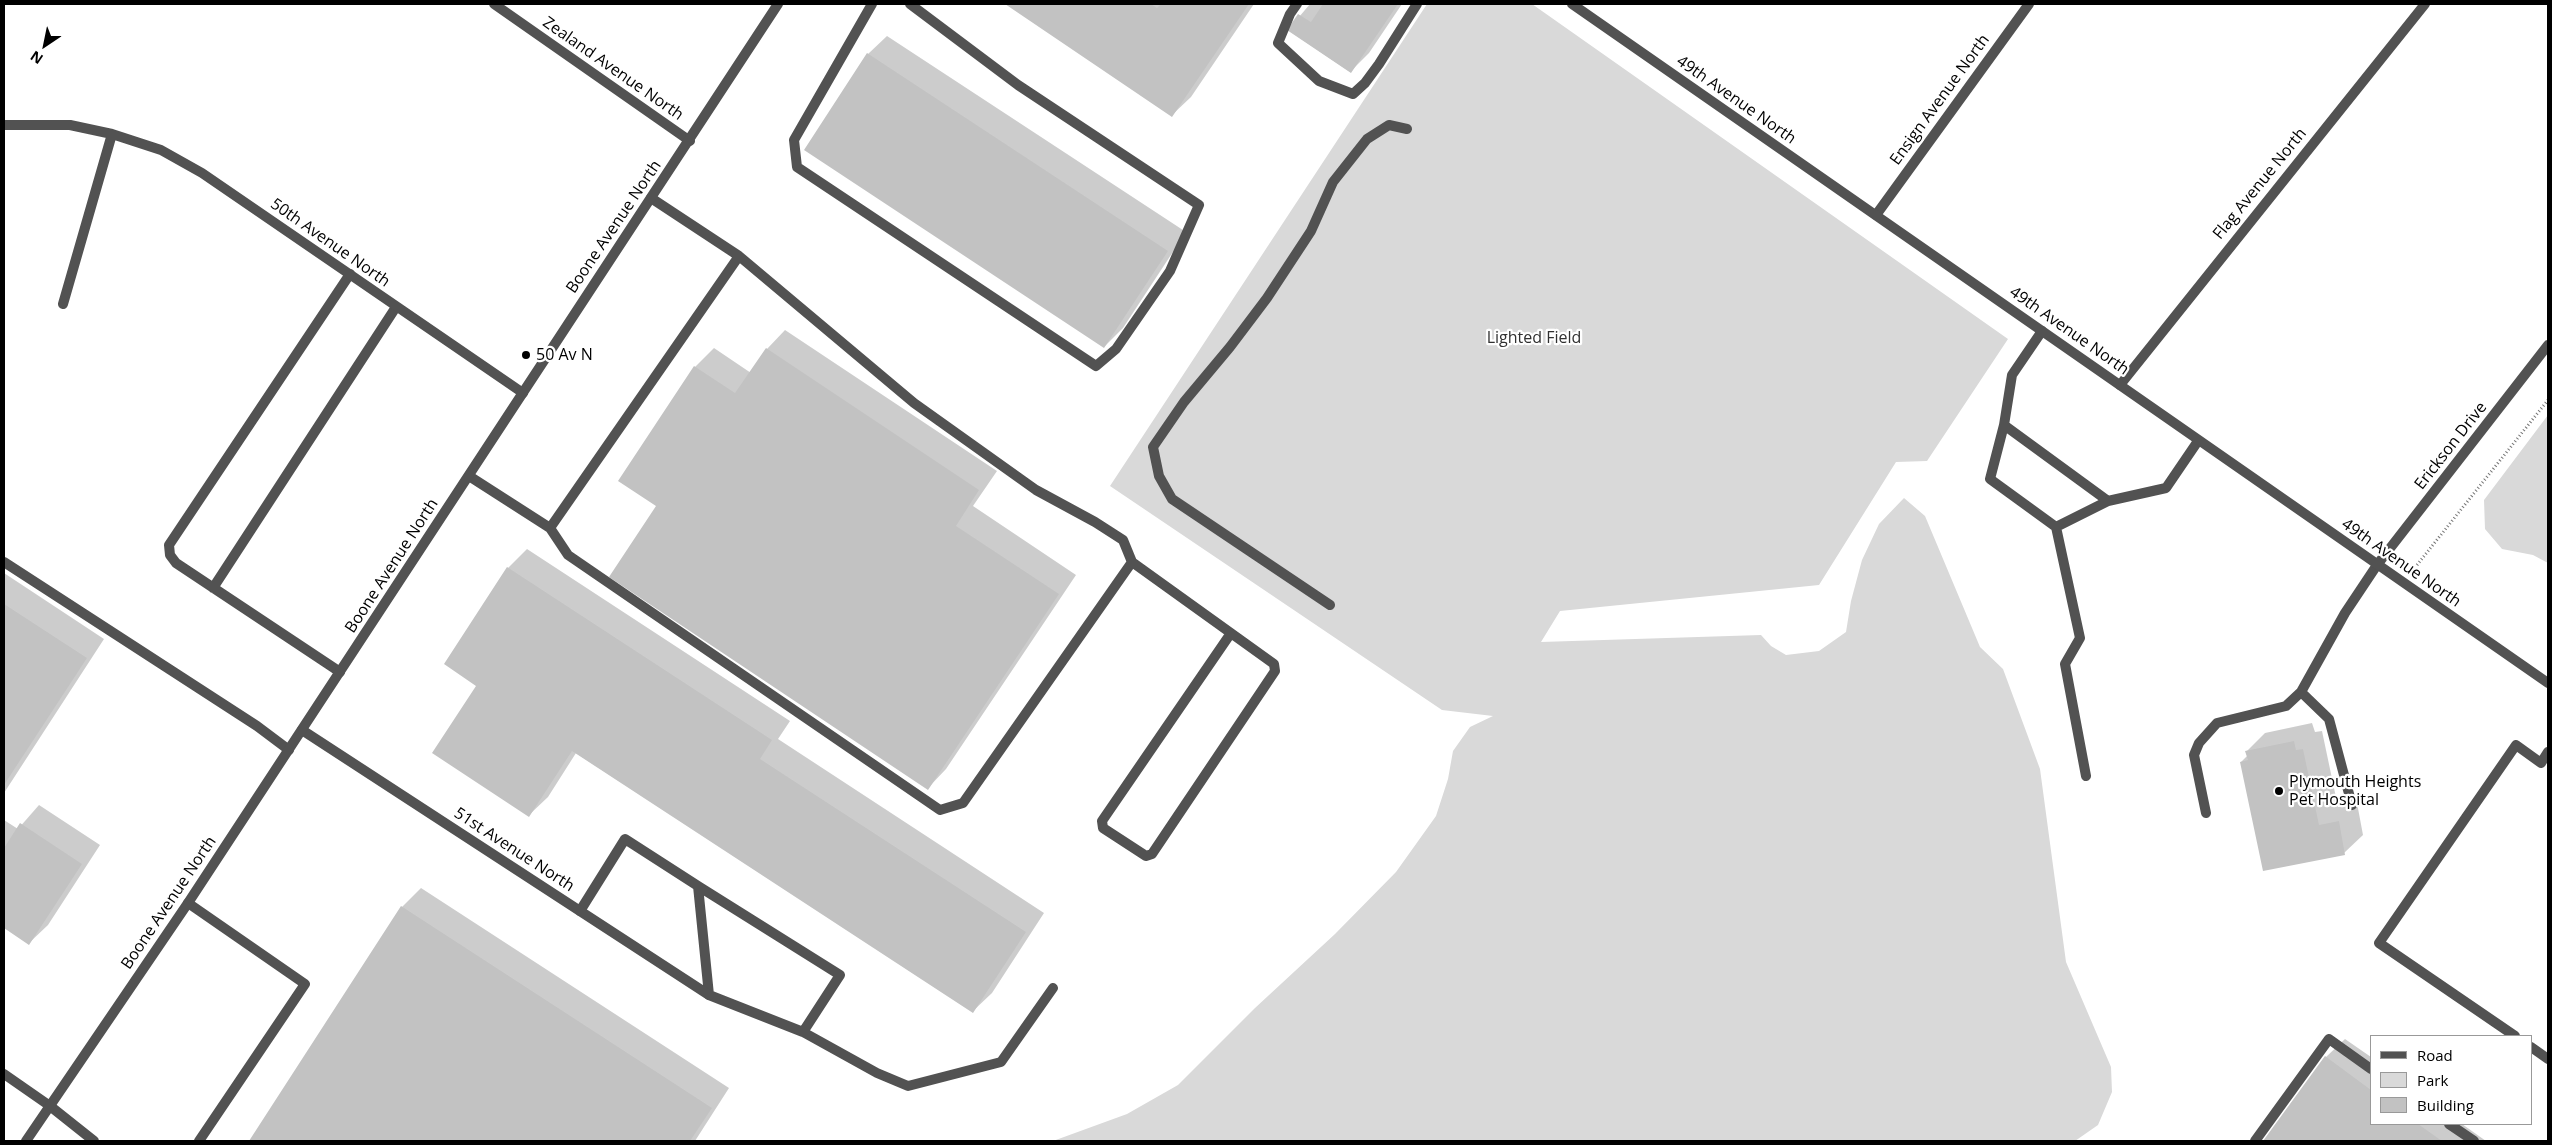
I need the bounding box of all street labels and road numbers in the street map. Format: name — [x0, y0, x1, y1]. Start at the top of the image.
street label: Zealand Avenue North — [539, 13, 687, 125]
street label: Ensign Avenue North — [1886, 31, 1994, 169]
street label: 49th Avenue North — [1673, 52, 1799, 148]
street label: Flag Avenue North — [2209, 124, 2311, 244]
street label: Boone Avenue North — [562, 157, 666, 297]
street label: 50th Avenue North — [267, 195, 393, 291]
street label: 49th Avenue North — [2006, 283, 2132, 379]
street label: Erickson Drive — [2411, 398, 2491, 494]
street label: Boone Avenue North — [341, 495, 443, 637]
street label: 49th Avenue North — [2338, 515, 2464, 611]
street label: 51st Avenue North — [450, 804, 578, 896]
street label: Boone Avenue North — [117, 833, 221, 973]

